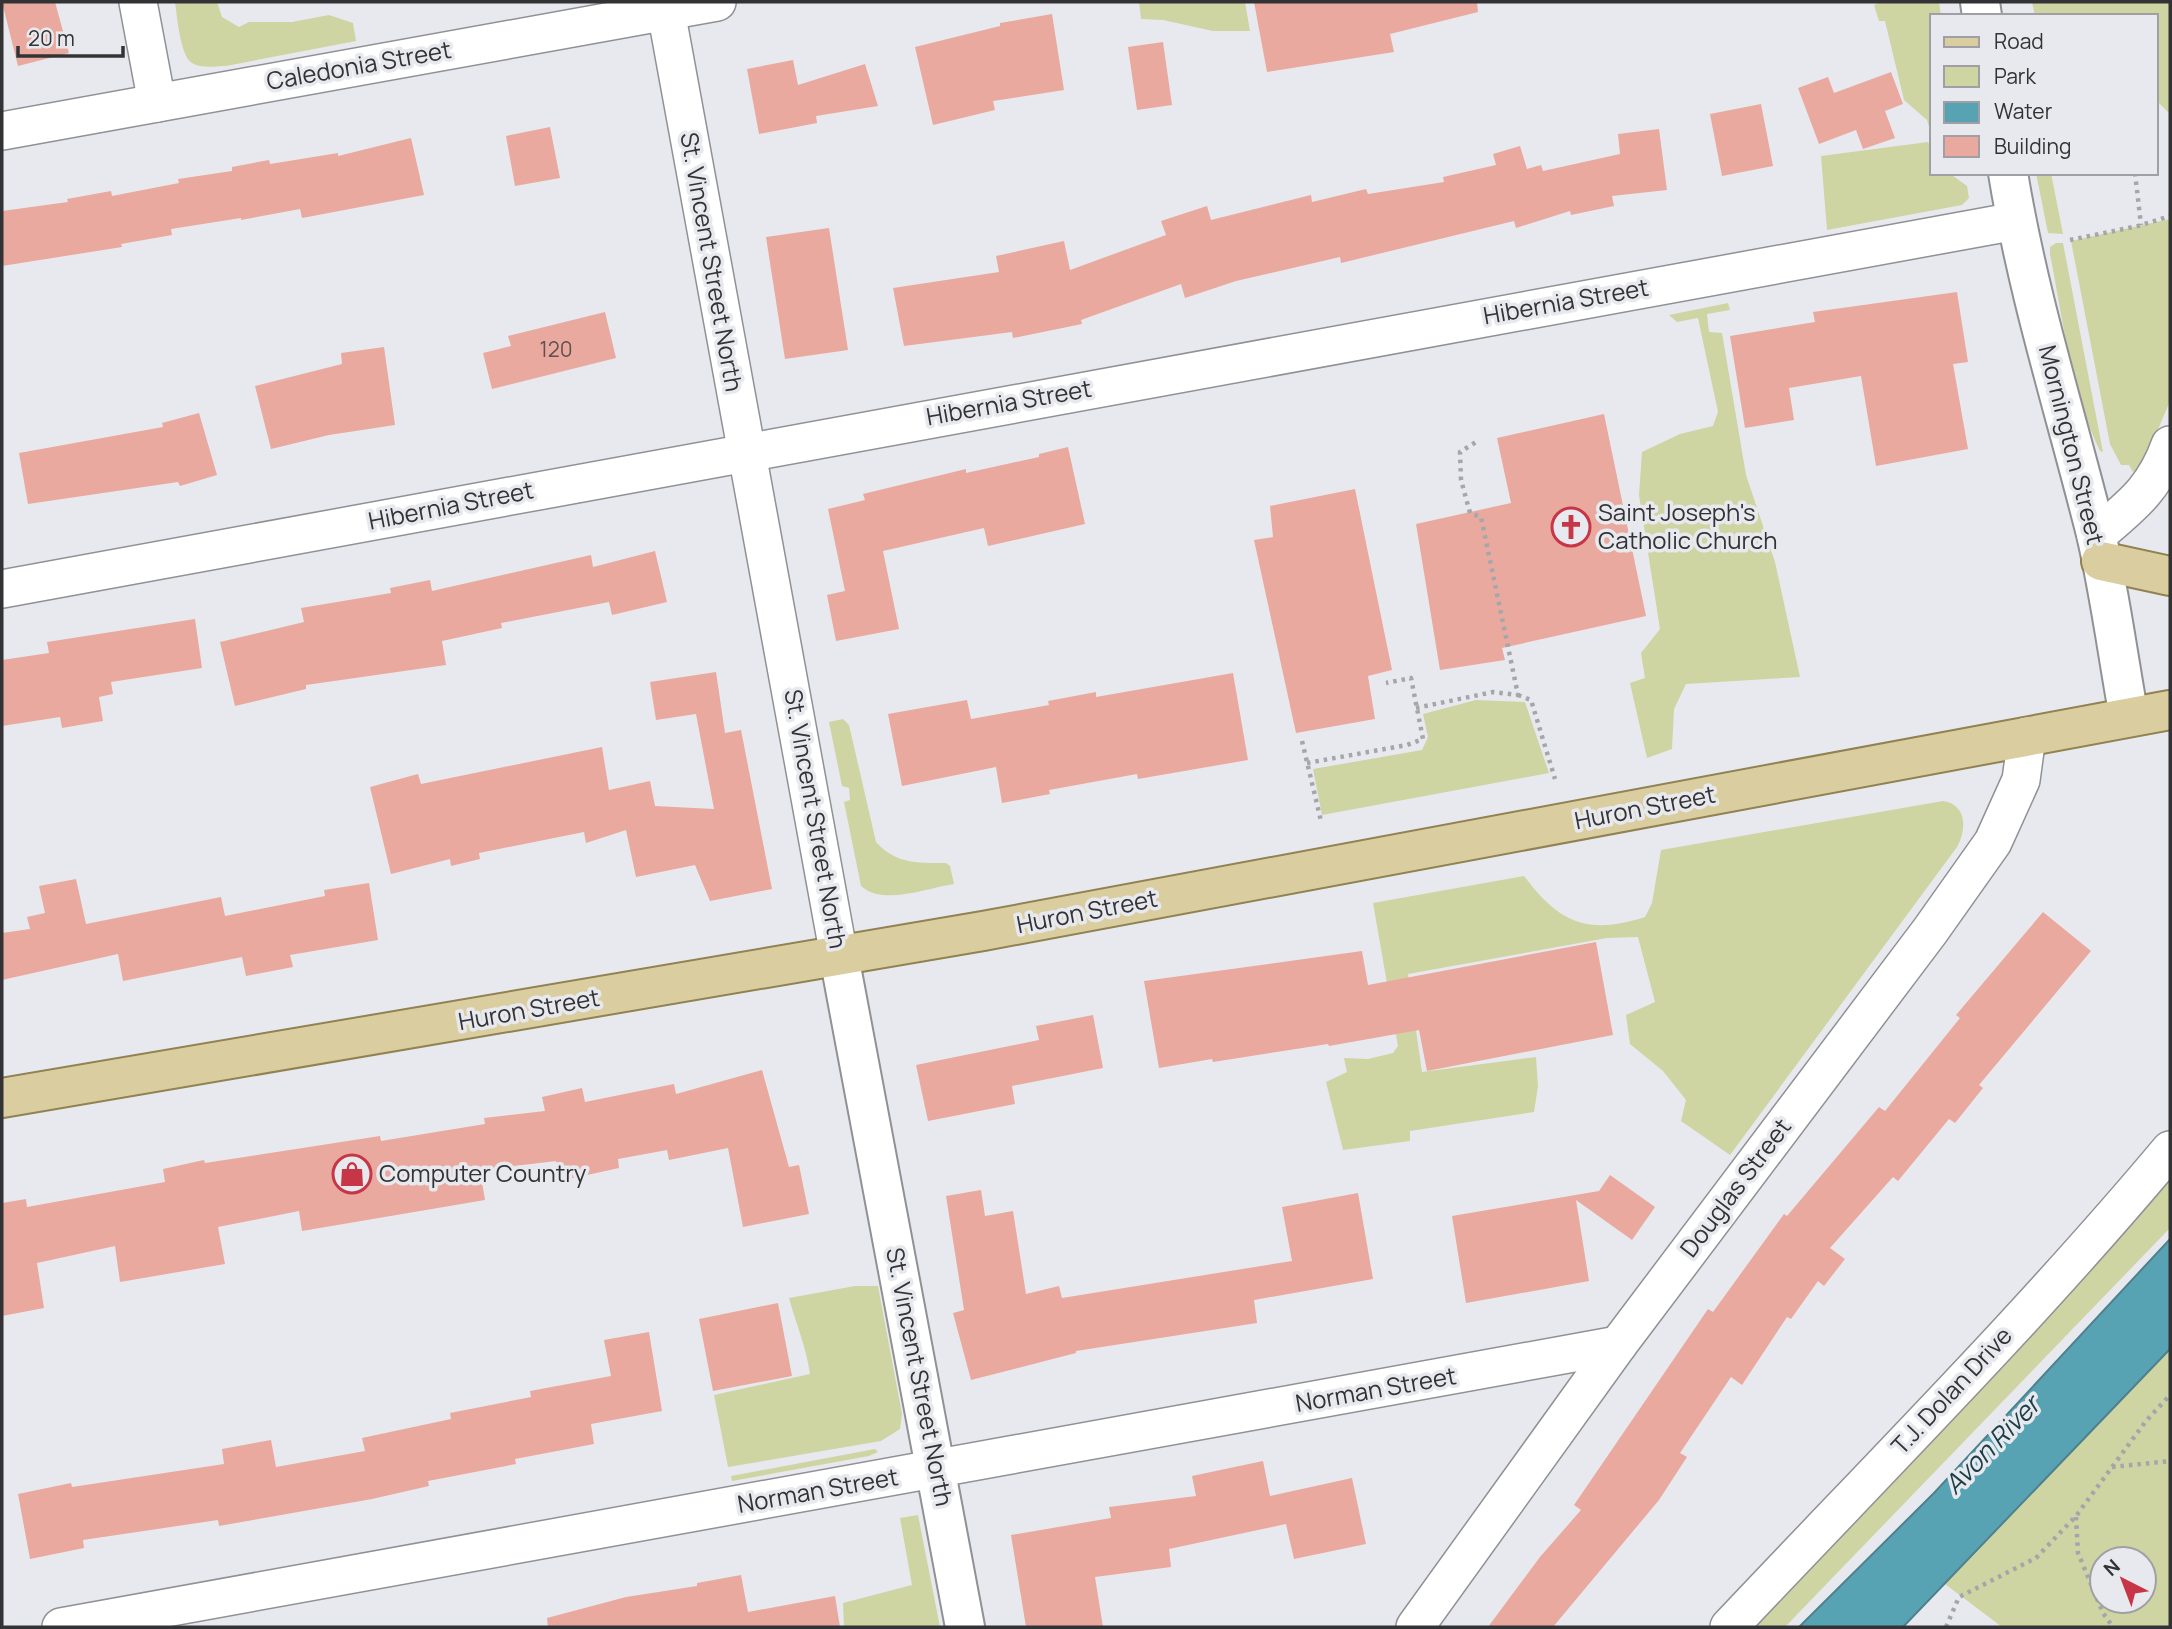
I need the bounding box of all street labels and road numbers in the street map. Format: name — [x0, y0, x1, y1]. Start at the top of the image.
street label: Caledonia Street — [264, 32, 454, 97]
street label: St. Vincent Street North — [673, 129, 752, 394]
street label: Hibernia Street — [1480, 270, 1651, 331]
street label: Mornington Street — [2032, 342, 2113, 548]
street label: Hibernia Street — [923, 371, 1094, 432]
street label: Hibernia Street — [365, 472, 536, 537]
street label: St. Vincent Street North — [777, 686, 856, 951]
street label: Huron Street — [1571, 777, 1718, 836]
street label: Huron Street — [1013, 881, 1160, 940]
street label: Huron Street — [456, 980, 602, 1037]
street label: Douglas Street — [1672, 1111, 1798, 1263]
street label: St. Vincent Street North — [879, 1245, 962, 1509]
street label: T.J. Dolan Drive — [1883, 1319, 2019, 1461]
street label: Norman Street — [1293, 1358, 1459, 1419]
street label: Norman Street — [735, 1459, 901, 1520]

